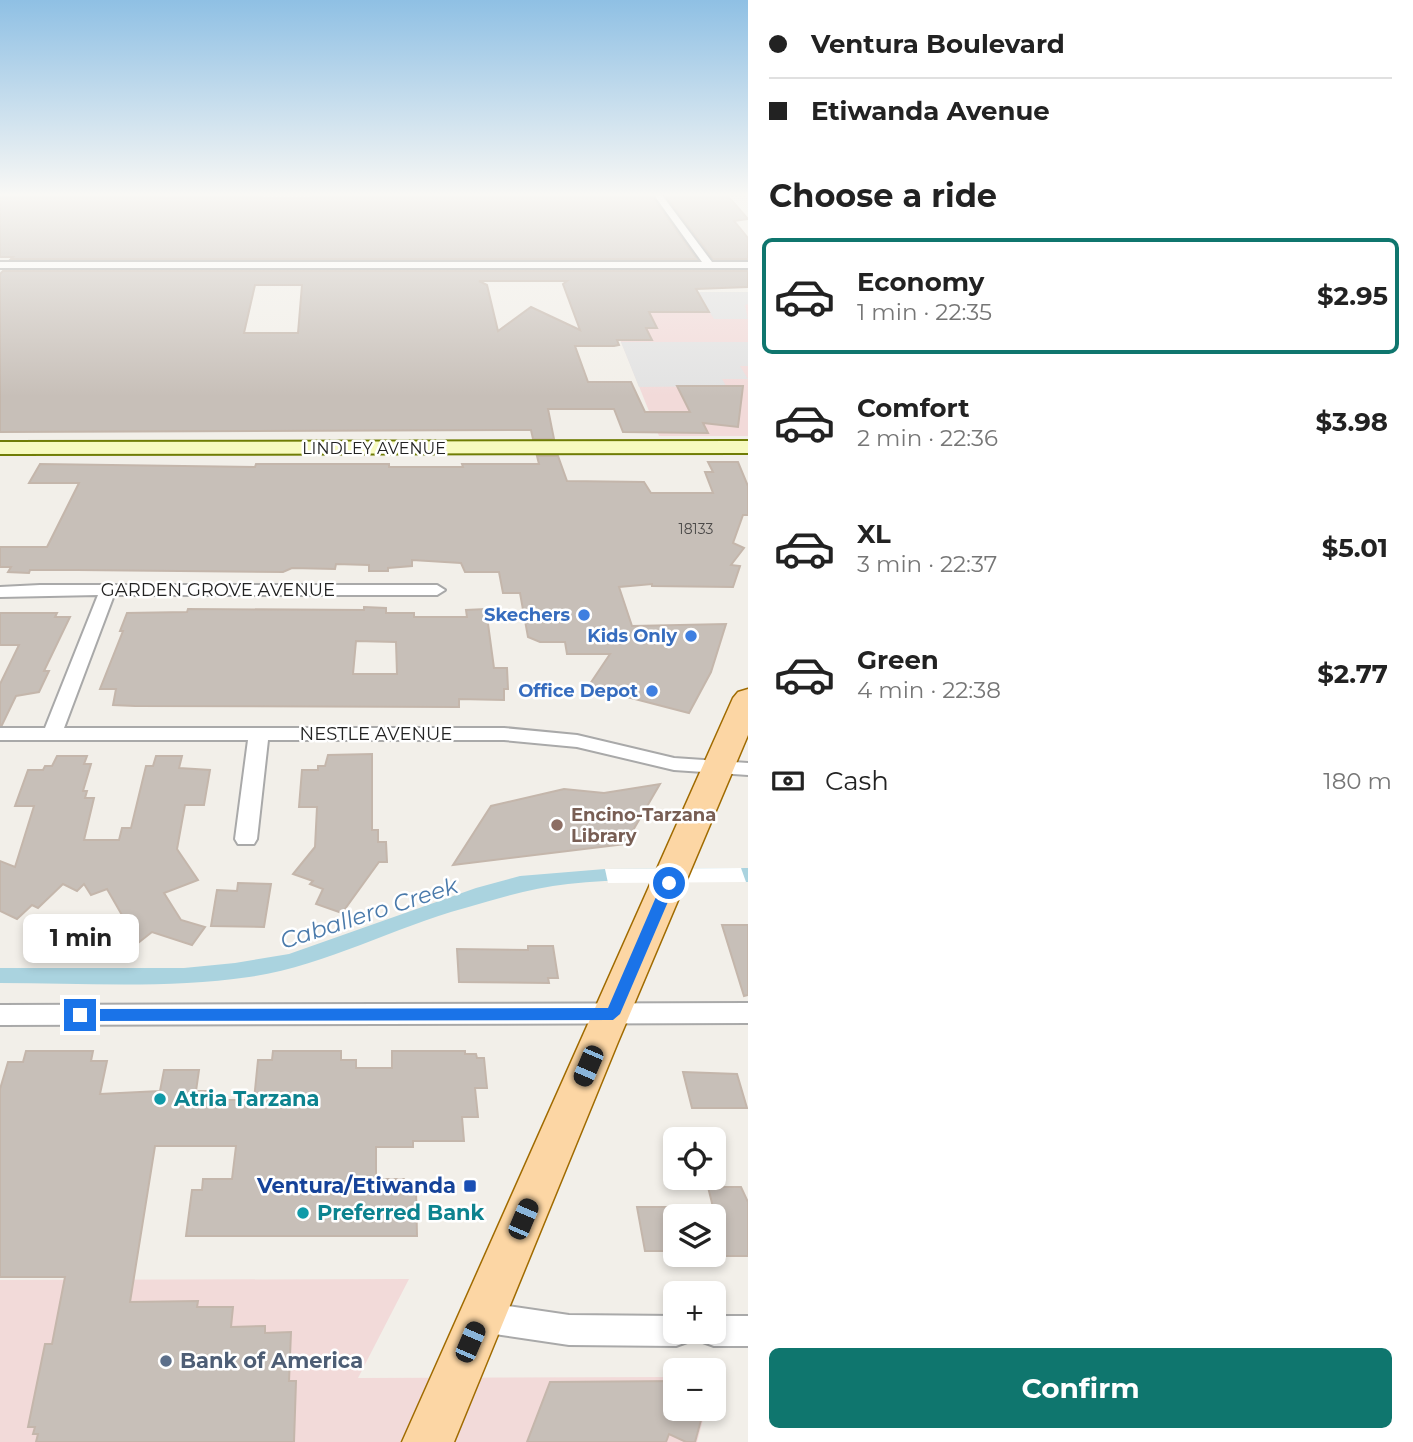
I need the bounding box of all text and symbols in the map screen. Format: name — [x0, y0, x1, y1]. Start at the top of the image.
text: Ventura Boulevard — [811, 28, 1065, 60]
text: Etiwanda Avenue — [811, 95, 1050, 127]
text: Choose a ride — [769, 176, 997, 215]
icon: car — [773, 265, 836, 328]
text: Economy — [857, 266, 984, 298]
text: $2.95 — [1317, 280, 1388, 312]
text: 1 min · 22:35 — [857, 298, 992, 326]
icon: car — [773, 391, 836, 454]
text: Comfort — [857, 392, 969, 424]
text: $3.98 — [1316, 406, 1388, 438]
text: 2 min · 22:36 — [857, 424, 998, 452]
street label: LINDLEY AVENUE — [302, 439, 446, 458]
icon: car — [773, 517, 836, 580]
text: XL — [857, 518, 891, 550]
house number: 18133 — [679, 520, 713, 538]
text: $5.01 — [1322, 532, 1388, 564]
text: 3 min · 22:37 — [857, 550, 997, 578]
street label: GARDEN GROVE AVENUE — [101, 579, 335, 601]
place label: Skechers — [484, 604, 570, 626]
marker: Skechers — [576, 607, 592, 623]
place label: Kids Only — [587, 625, 677, 647]
marker: Kids Only — [683, 628, 699, 644]
icon: car — [773, 643, 836, 706]
text: Green — [857, 644, 939, 676]
text: $2.77 — [1317, 658, 1388, 690]
text: 4 min · 22:38 — [857, 676, 1001, 704]
place label: Office Depot — [518, 680, 638, 702]
marker: Office Depot — [644, 683, 660, 699]
street label: NESTLE AVENUE — [300, 723, 452, 745]
icon: cash — [769, 762, 807, 800]
text: Cash — [825, 765, 889, 797]
text: 180 m — [1323, 767, 1392, 795]
place label: Encino-Tarzana Library — [571, 804, 716, 847]
marker: Encino-Tarzana Library — [549, 817, 565, 833]
route start — [653, 867, 685, 899]
water label: Caballero Creek — [277, 871, 463, 955]
callout: 1 min — [22, 914, 138, 962]
text: 1 min — [50, 924, 112, 952]
route end — [64, 999, 96, 1031]
car — [571, 1043, 606, 1089]
place label: Atria Tarzana — [173, 1086, 320, 1111]
marker: Atria Tarzana — [152, 1091, 168, 1107]
map controls — [663, 1127, 726, 1421]
button: locate — [663, 1127, 726, 1190]
place label: Ventura/Etiwanda — [256, 1173, 456, 1198]
marker: Ventura/Etiwanda — [462, 1178, 478, 1194]
car — [506, 1196, 541, 1242]
place label: Preferred Bank — [317, 1200, 485, 1225]
button: layers — [663, 1204, 726, 1267]
marker: Preferred Bank — [295, 1205, 311, 1221]
button: + — [663, 1281, 726, 1344]
car — [453, 1319, 488, 1365]
place label: Bank of America — [180, 1348, 363, 1373]
button: Confirm — [769, 1348, 1392, 1428]
marker: Bank of America — [158, 1353, 174, 1369]
button: − — [663, 1358, 726, 1421]

